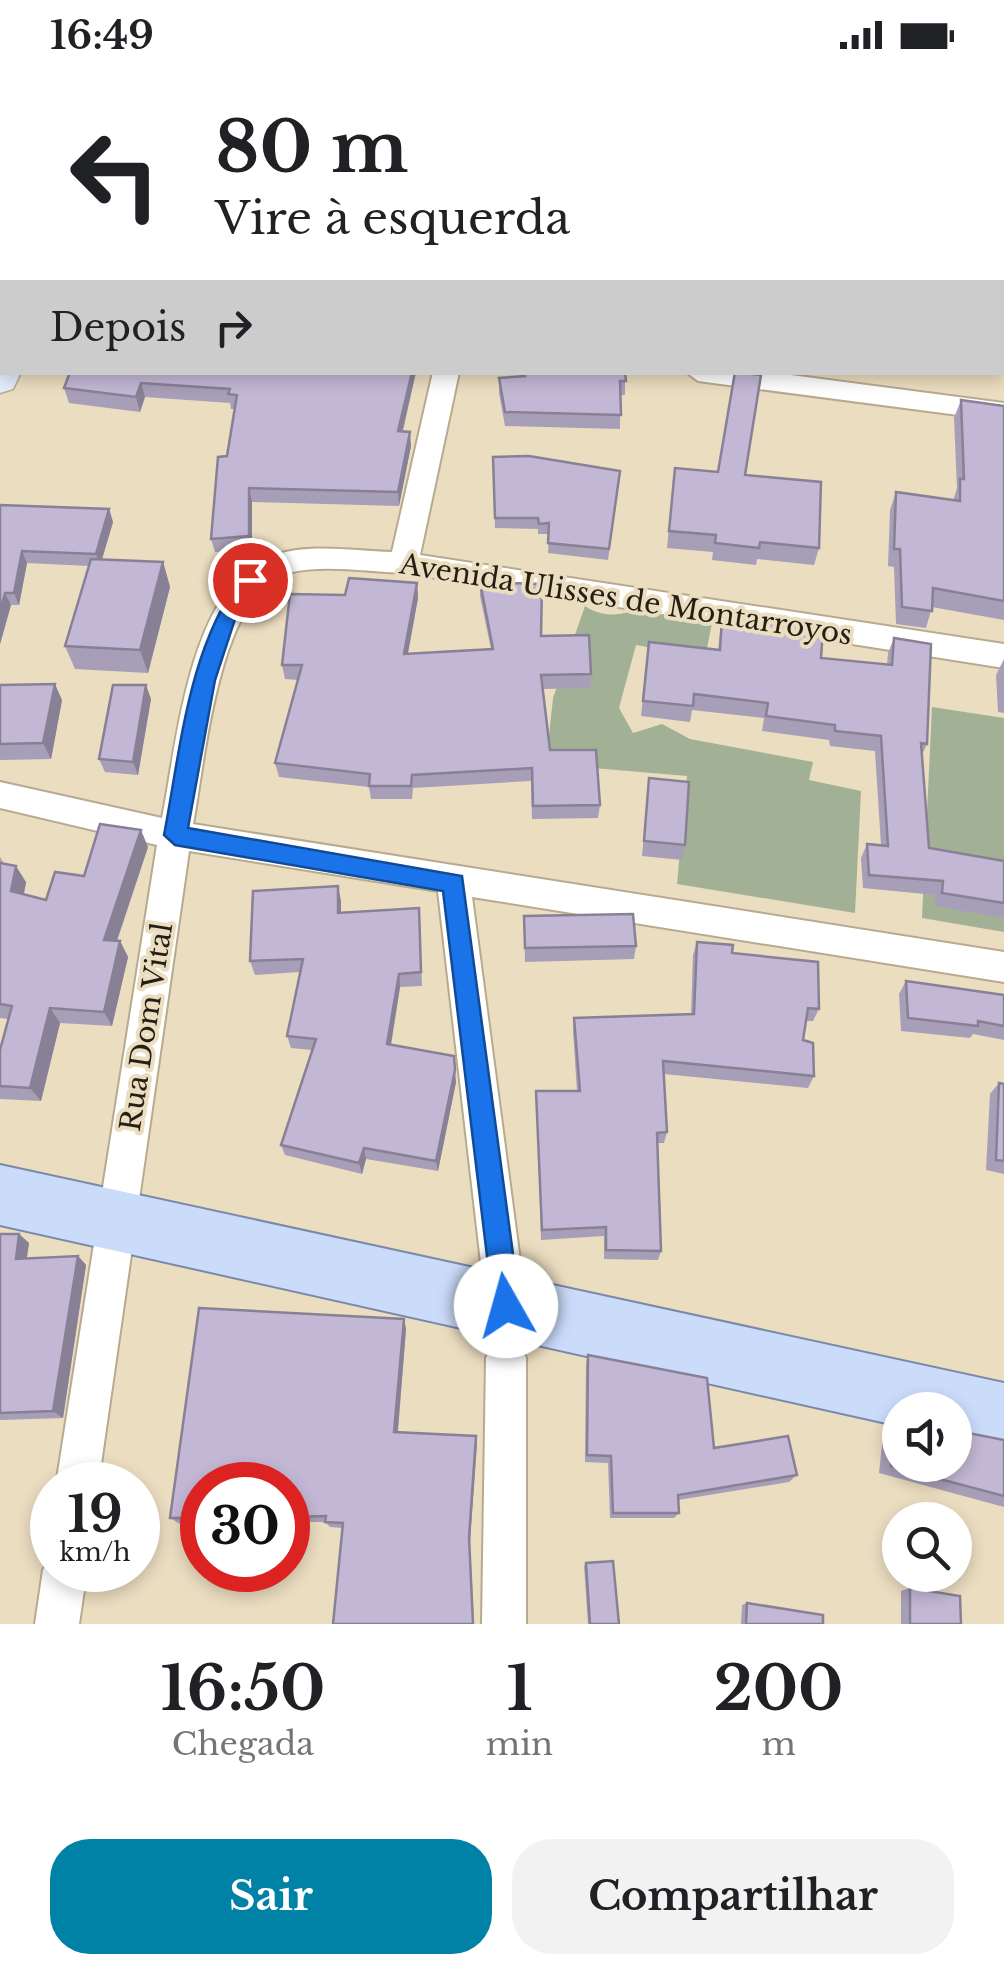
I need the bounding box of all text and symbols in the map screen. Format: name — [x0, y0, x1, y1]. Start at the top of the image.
text: 16:49 — [50, 12, 154, 59]
text: 80 m — [215, 104, 408, 191]
icon: left — [50, 110, 180, 240]
text: Vire à esquerda — [215, 190, 570, 246]
icon: right — [206, 300, 261, 355]
text: Depois — [50, 304, 186, 351]
pin — [208, 538, 293, 623]
street label: Avenida Ulisses de Montarroyos — [396, 546, 855, 653]
icon: arrive — [223, 553, 278, 608]
street label: Rua Dom Vital — [113, 920, 180, 1134]
position arrow — [454, 1254, 558, 1358]
map controls — [882, 1392, 972, 1592]
button: sound — [882, 1392, 972, 1482]
speed limit sign: 30 — [180, 1462, 310, 1592]
text: 19 — [67, 1483, 123, 1546]
button: search — [882, 1502, 972, 1592]
text: km/h — [60, 1537, 130, 1568]
text: 16:50 — [161, 1652, 325, 1726]
text: 1 — [506, 1652, 533, 1726]
text: 200 — [714, 1652, 843, 1726]
text: Chegada — [172, 1724, 314, 1764]
text: min — [486, 1724, 553, 1764]
text: m — [761, 1724, 796, 1764]
button: Sair — [50, 1839, 492, 1954]
button: Compartilhar — [512, 1839, 954, 1954]

